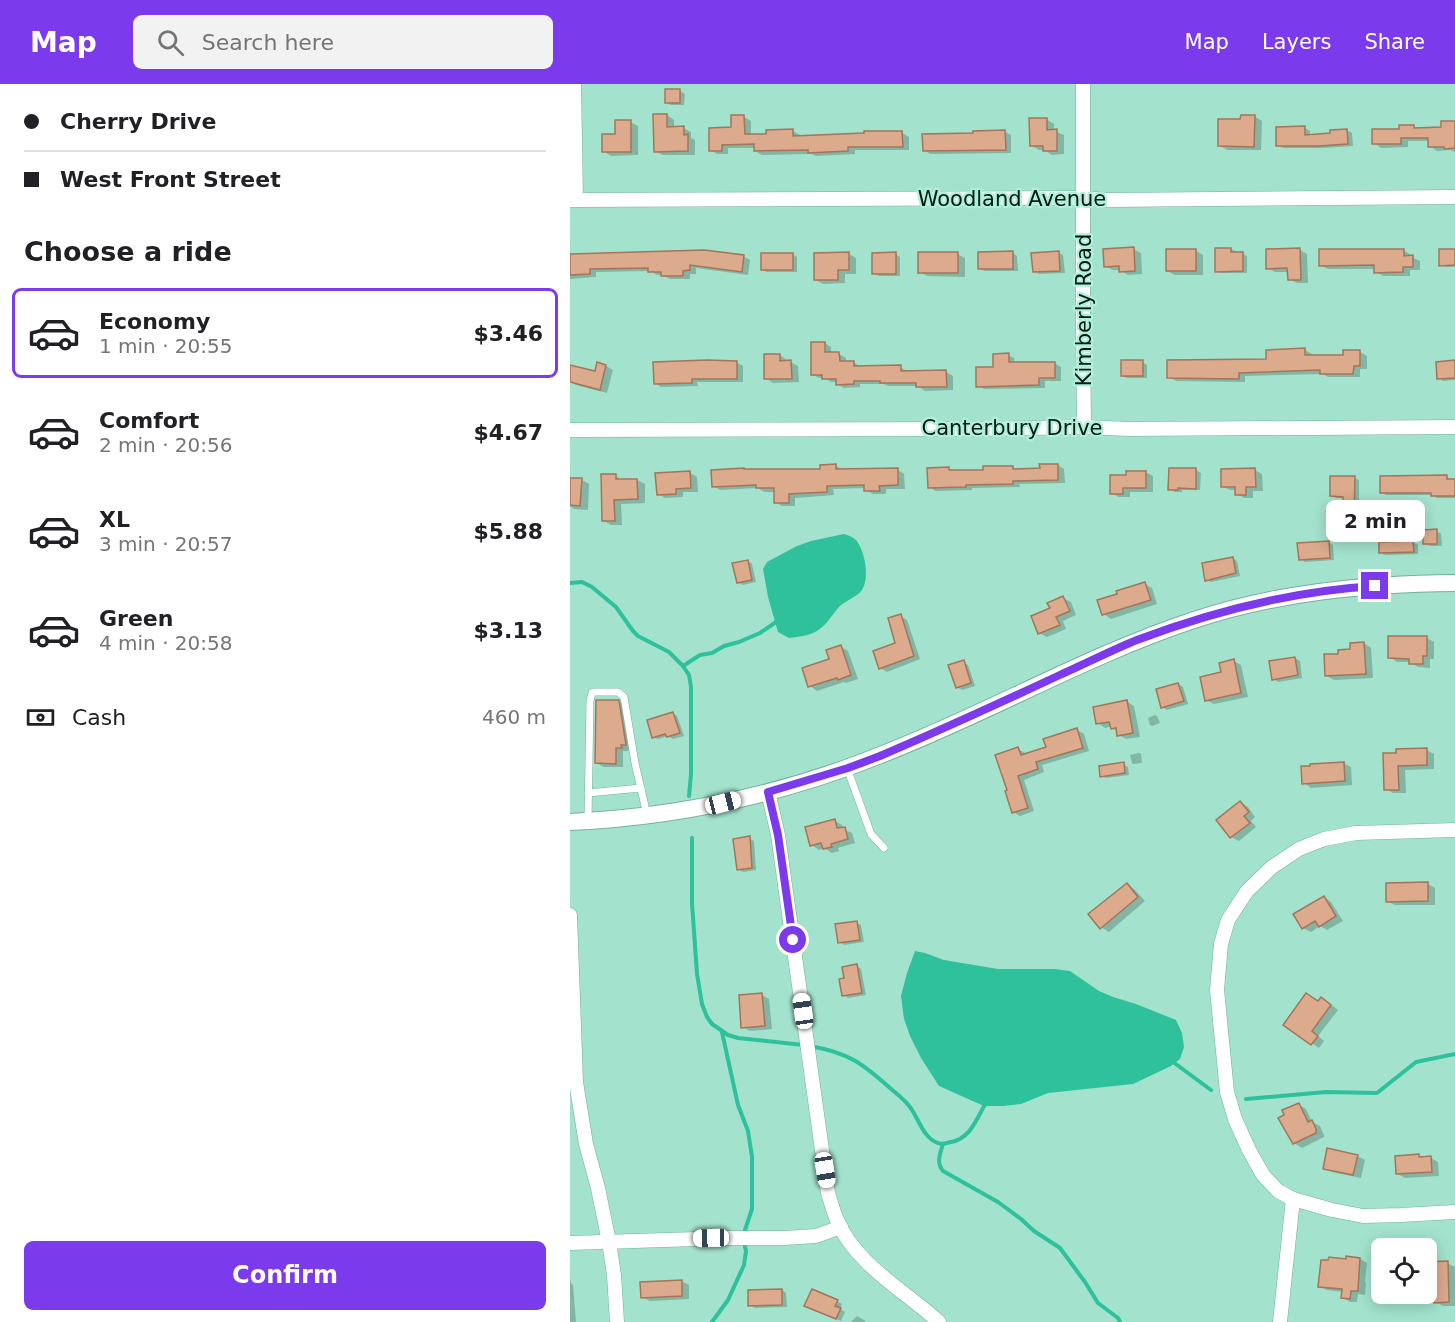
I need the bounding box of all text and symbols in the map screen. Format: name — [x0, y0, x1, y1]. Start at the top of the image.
search box — [133, 15, 553, 69]
text: Map — [30, 26, 97, 59]
icon: search — [154, 26, 187, 59]
text: Search here — [202, 30, 334, 55]
text: Map — [1185, 30, 1229, 54]
text: Layers — [1262, 30, 1331, 54]
text: Share — [1364, 30, 1425, 54]
text: Cherry Drive — [60, 109, 216, 134]
text: West Front Street — [60, 167, 281, 192]
street label: Woodland Avenue — [918, 187, 1106, 211]
street label: Kimberly Road — [1072, 234, 1096, 386]
text: Choose a ride — [24, 236, 232, 267]
icon: car — [27, 306, 81, 360]
text: Economy — [99, 309, 210, 334]
text: $3.46 — [473, 321, 543, 346]
text: 1 min · 20:55 — [99, 334, 233, 358]
icon: car — [27, 405, 81, 459]
text: Comfort — [99, 408, 199, 433]
street label: Canterbury Drive — [922, 416, 1103, 440]
text: $4.67 — [473, 420, 543, 445]
text: 2 min · 20:56 — [99, 433, 233, 457]
callout: 2 min — [1326, 499, 1424, 541]
icon: car — [27, 504, 81, 558]
text: XL — [99, 507, 130, 532]
text: 2 min — [1344, 509, 1407, 533]
text: $5.88 — [473, 519, 543, 544]
text: 3 min · 20:57 — [99, 532, 233, 556]
route end — [1361, 572, 1388, 599]
icon: car — [27, 603, 81, 657]
text: Green — [99, 606, 173, 631]
text: $3.13 — [473, 618, 543, 643]
text: 4 min · 20:58 — [99, 631, 233, 655]
icon: cash — [24, 701, 57, 734]
text: Cash — [72, 705, 126, 730]
text: 460 m — [482, 705, 546, 729]
car — [703, 790, 743, 816]
route start — [779, 926, 806, 953]
car — [792, 992, 814, 1030]
car — [813, 1151, 837, 1189]
car — [693, 1229, 729, 1247]
map controls — [1371, 1238, 1437, 1304]
button: locate — [1371, 1238, 1437, 1304]
button: Confirm — [24, 1241, 546, 1310]

